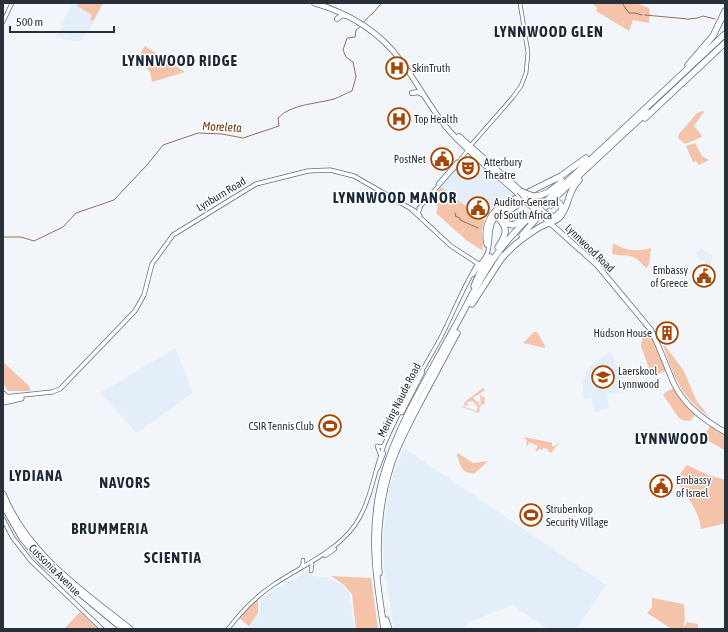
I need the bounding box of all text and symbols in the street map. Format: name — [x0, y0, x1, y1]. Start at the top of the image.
scale bar — [10, 8, 114, 34]
text: 500 m — [16, 15, 43, 29]
district label: LYNNWOOD GLEN — [494, 23, 604, 40]
district label: LYNNWOOD RIDGE — [122, 52, 238, 69]
hospital icon: SkinTruth — [384, 55, 410, 81]
place label: SkinTruth — [412, 62, 450, 74]
hospital icon: Top Health — [386, 106, 412, 132]
place label: Top Health — [414, 113, 458, 125]
water label: Moreleta — [202, 119, 243, 135]
public building icon: PostNet — [429, 146, 455, 172]
place label: PostNet — [394, 153, 426, 165]
theatre icon: Atterbury Theatre — [455, 155, 481, 181]
place label: Atterbury Theatre — [484, 156, 523, 181]
street label: Lynburn Road — [194, 175, 248, 213]
district label: LYNNWOOD MANOR — [333, 189, 457, 206]
public building icon: Auditor-General of South Africa — [465, 195, 491, 221]
place label: Auditor-General of South Africa — [494, 196, 559, 221]
street label: Lynnwood Road — [563, 222, 617, 274]
public building icon: Embassy of Greece — [691, 263, 717, 289]
place label: Embassy of Greece — [650, 264, 688, 289]
building icon: Hudson House — [654, 320, 680, 346]
place label: Hudson House — [593, 327, 652, 339]
street label: Meiring Naude Road — [375, 361, 423, 439]
school or university icon: Laerskool Lynnwood — [590, 364, 616, 390]
place label: Laerskool Lynnwood — [618, 365, 659, 390]
sports icon: CSIR Tennis Club — [317, 413, 343, 439]
place label: CSIR Tennis Club — [248, 420, 314, 432]
district label: LYNNWOOD — [635, 430, 709, 447]
district label: LYDIANA — [9, 467, 63, 484]
public building icon: Embassy of Israel — [648, 473, 674, 499]
district label: NAVORS — [99, 474, 151, 491]
place label: Embassy of Israel — [676, 474, 712, 499]
sports icon: Strubenkop Security Village — [518, 502, 544, 528]
place label: Strubenkop Security Village — [546, 503, 608, 528]
district label: BRUMMERIA — [71, 520, 149, 537]
street label: Cussonia Avenue — [27, 542, 83, 598]
district label: SCIENTIA — [144, 549, 202, 566]

